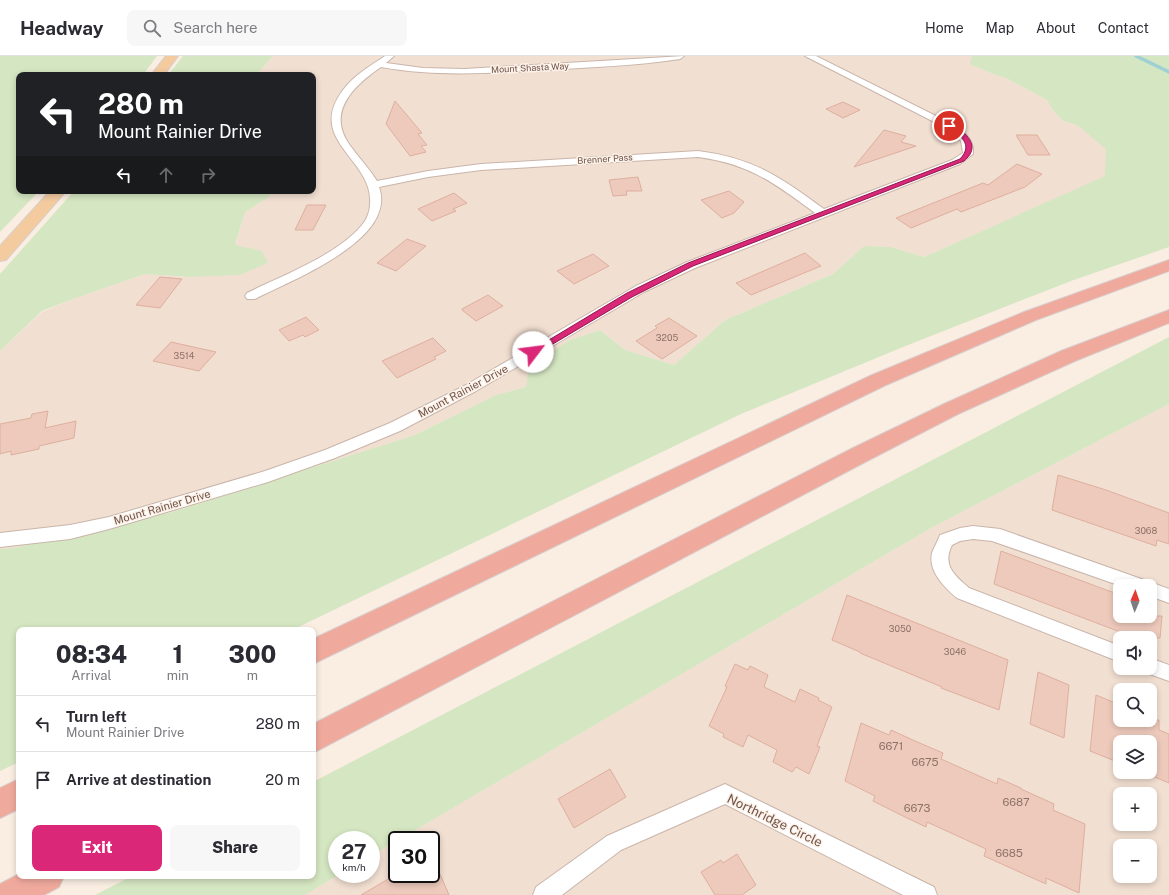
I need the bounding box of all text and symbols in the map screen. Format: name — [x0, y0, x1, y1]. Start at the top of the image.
search box — [127, 10, 407, 46]
text: Headway — [20, 17, 103, 39]
icon: search — [141, 17, 163, 39]
text: Search here — [173, 19, 258, 36]
text: Home — [925, 20, 964, 36]
text: Map — [986, 20, 1014, 36]
text: About — [1036, 20, 1076, 36]
text: Contact — [1098, 20, 1149, 36]
street label: Mount Shasta Way — [491, 60, 569, 75]
text: 280 m — [98, 87, 184, 120]
icon: left — [32, 88, 84, 140]
pin — [932, 109, 966, 143]
icon: arrive — [938, 115, 960, 137]
text: Mount Rainier Drive — [98, 121, 262, 142]
street label: Brenner Pass — [577, 151, 633, 166]
icon: left — [113, 164, 135, 186]
icon: ahead — [155, 164, 177, 186]
icon: right — [197, 164, 219, 186]
position arrow — [512, 331, 554, 373]
house number: 3205 — [656, 332, 678, 343]
house number: 3514 — [174, 350, 195, 361]
street label: Mount Rainier Drive — [416, 362, 510, 420]
street label: Mount Rainier Drive — [112, 487, 212, 527]
house number: 3068 — [1135, 525, 1157, 536]
north arrow — [1113, 579, 1157, 623]
map controls — [1113, 579, 1157, 883]
house number: 3050 — [889, 623, 912, 634]
button: sound — [1113, 631, 1157, 675]
text: 08:34 — [56, 640, 127, 668]
text: 1 — [172, 640, 183, 668]
text: 300 — [228, 640, 276, 668]
house number: 3046 — [944, 646, 967, 657]
text: Arrival — [71, 668, 111, 683]
text: min — [167, 668, 189, 683]
text: m — [247, 668, 258, 683]
button: search — [1113, 683, 1157, 727]
text: Turn left — [66, 708, 127, 725]
icon: left — [32, 713, 54, 735]
text: 280 m — [256, 715, 300, 732]
text: Mount Rainier Drive — [66, 725, 184, 740]
button: layers — [1113, 735, 1157, 779]
house number: 6671 — [879, 740, 903, 752]
house number: 6675 — [911, 756, 939, 768]
icon: arrive — [32, 769, 54, 791]
text: Arrive at destination — [66, 771, 211, 788]
text: 20 m — [265, 771, 300, 788]
button: + — [1113, 787, 1157, 831]
street label: Northridge Circle — [725, 791, 825, 850]
house number: 6687 — [1002, 796, 1030, 808]
house number: 6673 — [904, 802, 930, 814]
button: Exit — [32, 825, 162, 871]
button: Share — [170, 825, 300, 871]
speed limit sign: 30 — [388, 831, 440, 883]
button: − — [1113, 839, 1157, 883]
text: 27 — [341, 840, 367, 864]
house number: 6685 — [995, 847, 1023, 859]
text: km/h — [342, 861, 366, 873]

